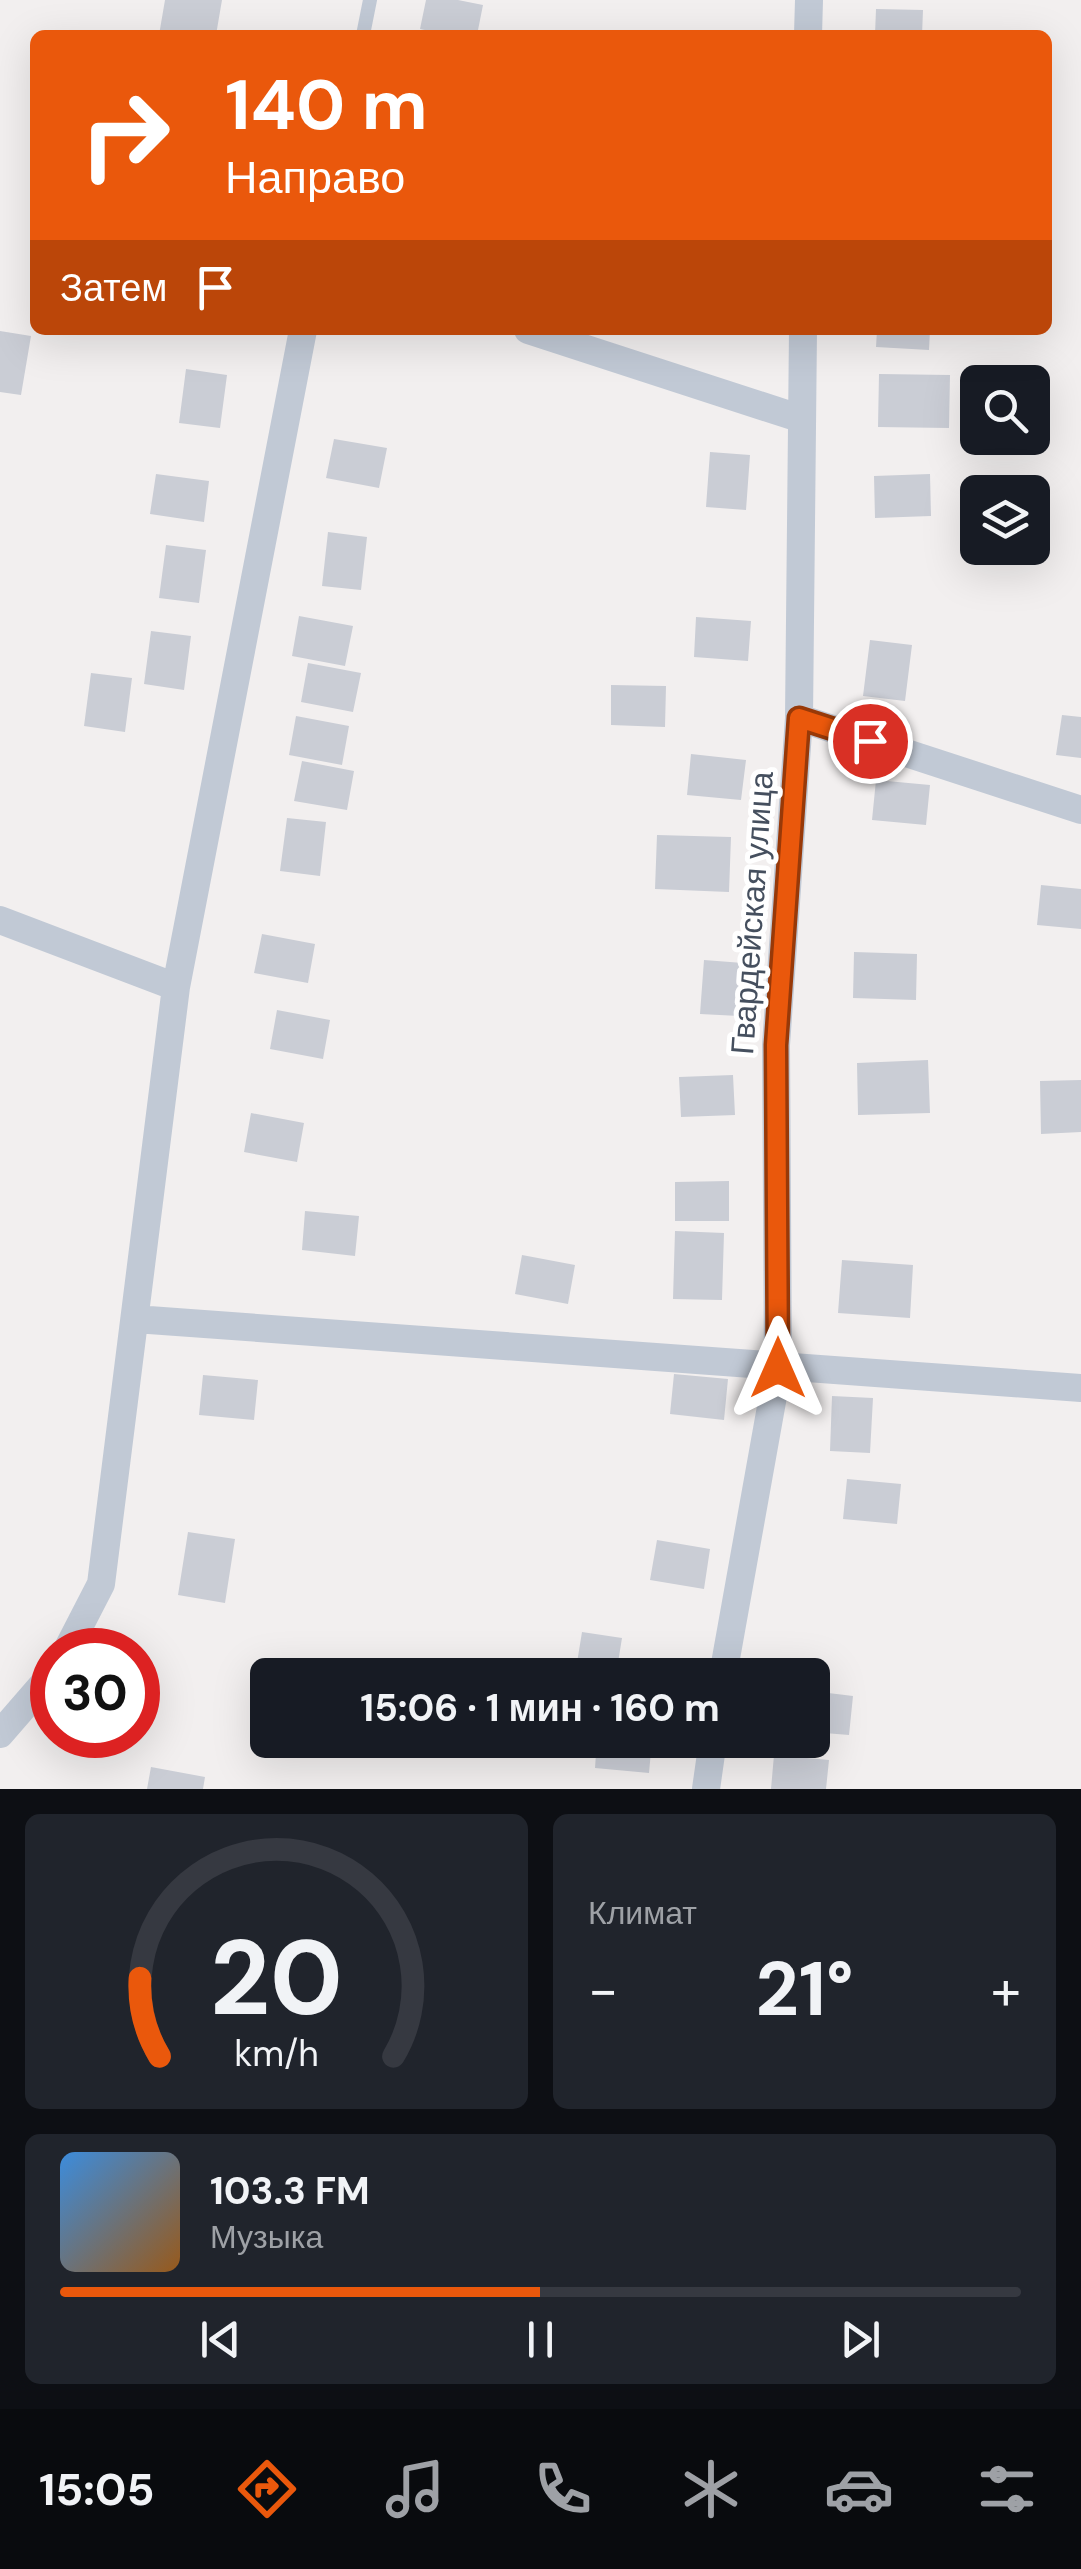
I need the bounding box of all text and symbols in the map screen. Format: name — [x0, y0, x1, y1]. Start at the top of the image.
text: 140 m — [225, 60, 428, 151]
icon: right — [60, 70, 190, 200]
text: Направо — [225, 148, 405, 207]
icon: arrive — [188, 260, 243, 315]
text: Затем — [60, 263, 168, 313]
map controls — [960, 365, 1050, 565]
button: search — [960, 365, 1050, 455]
button: layers — [960, 475, 1050, 565]
pin — [828, 699, 913, 784]
icon: arrive — [843, 714, 898, 769]
street label: Гвардейская улица — [721, 770, 783, 1056]
position arrow — [726, 1316, 830, 1420]
speed limit sign: 30 — [30, 1628, 160, 1758]
text: 15:06 · 1 мин · 160 m — [360, 1683, 720, 1733]
text: Климат — [588, 1892, 697, 1934]
text: 20 — [210, 1911, 343, 2046]
text: 21° — [756, 1941, 853, 2038]
text: − — [588, 1954, 618, 2026]
text: + — [991, 1954, 1021, 2026]
text: km/h — [234, 2031, 319, 2077]
text: 103.3 FM — [210, 2166, 370, 2216]
text: Музыка — [210, 2216, 323, 2258]
icon: previous — [193, 2312, 248, 2367]
icon: pause — [513, 2312, 568, 2367]
icon: next — [833, 2312, 888, 2367]
icon: directions — [232, 2454, 302, 2524]
icon: music — [380, 2454, 450, 2524]
icon: phone — [528, 2454, 598, 2524]
icon: climate — [676, 2454, 746, 2524]
icon: car — [824, 2454, 894, 2524]
icon: filters — [972, 2454, 1042, 2524]
text: 15:05 — [39, 2460, 154, 2519]

